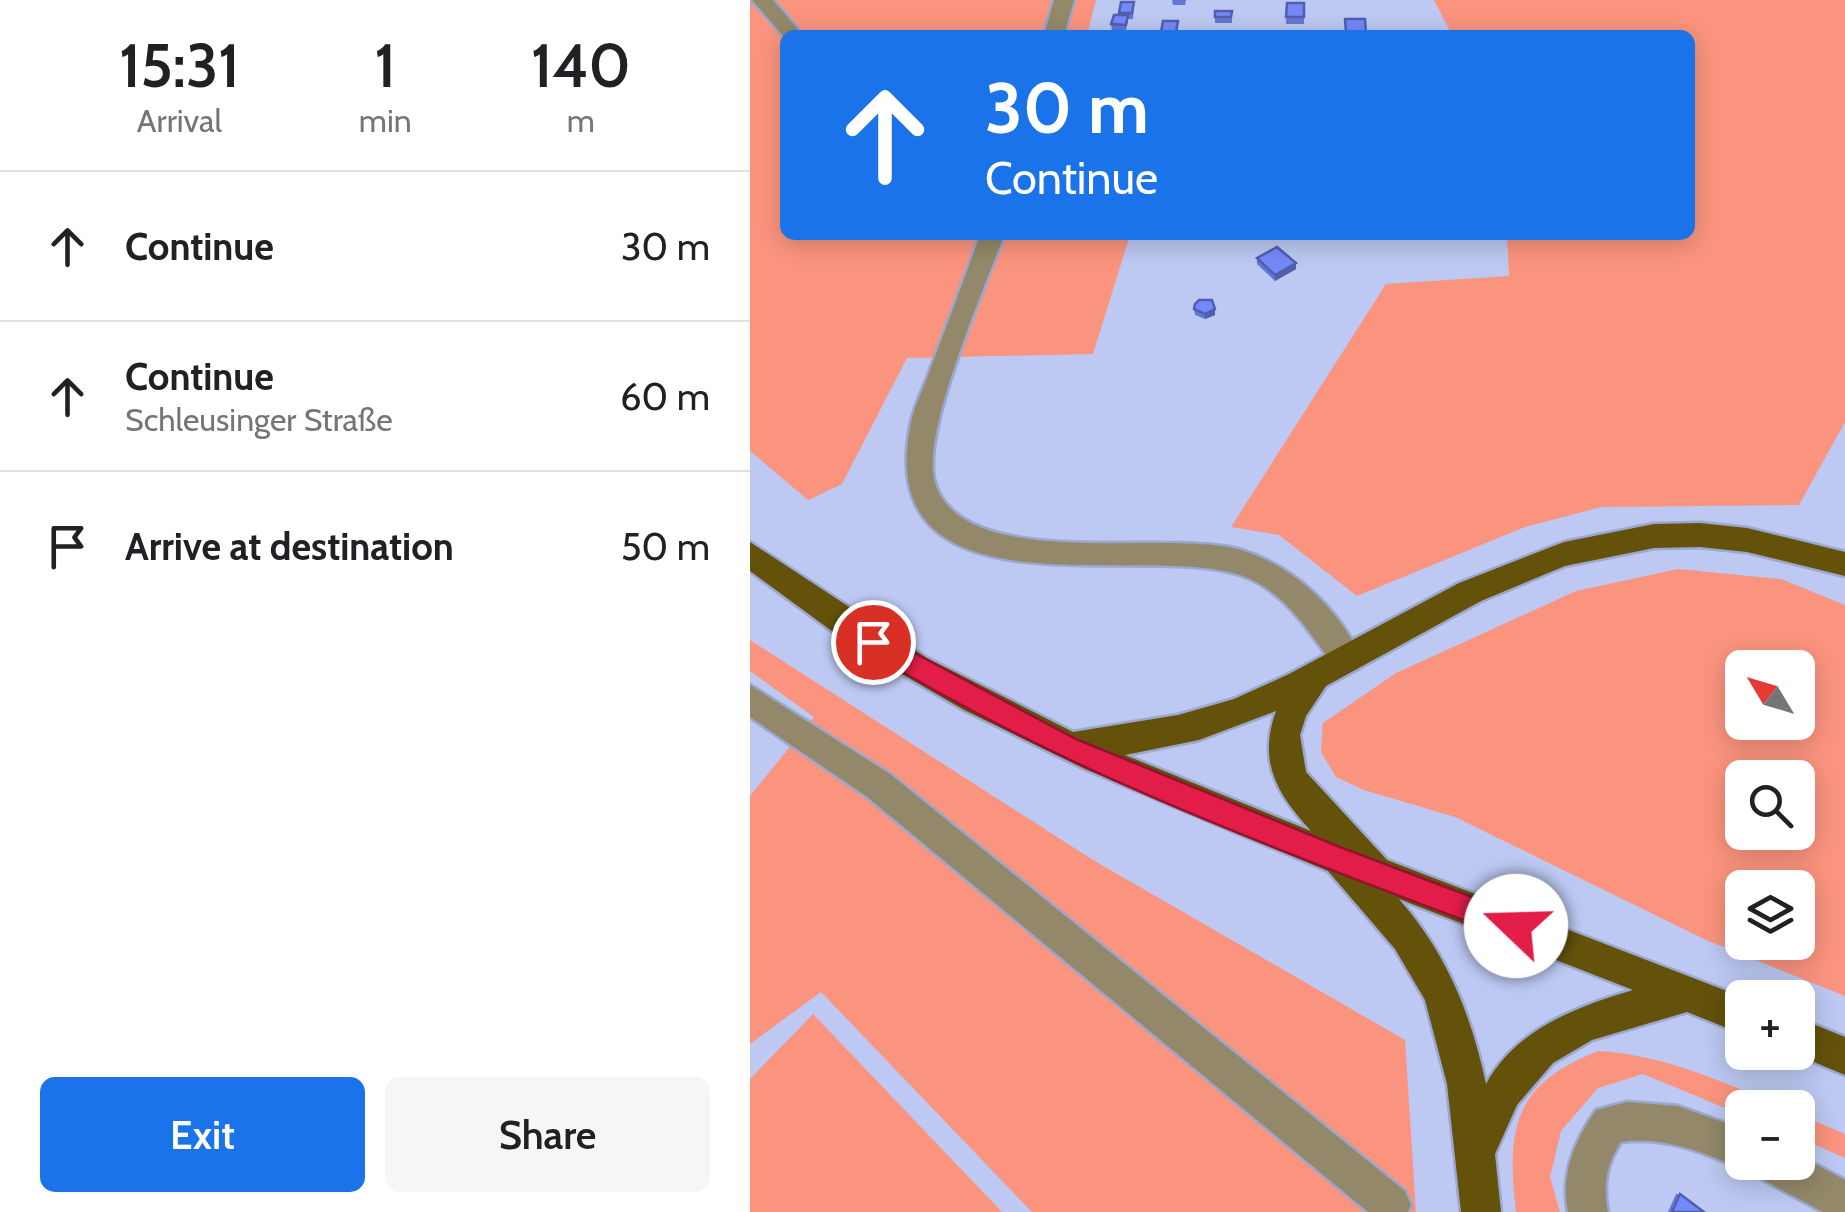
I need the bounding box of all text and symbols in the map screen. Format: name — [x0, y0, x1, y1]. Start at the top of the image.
text: 15:31 — [119, 29, 239, 102]
text: 1 — [375, 29, 396, 102]
text: 140 — [531, 29, 631, 102]
text: 30 m — [985, 65, 1149, 151]
icon: ahead — [820, 70, 950, 200]
text: Arrival — [137, 101, 222, 140]
text: min — [359, 101, 412, 140]
text: m — [567, 101, 595, 140]
text: Continue — [985, 151, 1158, 205]
icon: ahead — [40, 219, 95, 274]
text: Continue — [125, 223, 274, 270]
text: 30 m — [621, 223, 710, 270]
text: Continue — [125, 353, 274, 400]
icon: ahead — [40, 369, 95, 424]
text: 60 m — [620, 373, 710, 420]
text: Schleusinger Straße — [125, 400, 393, 439]
icon: arrive — [40, 519, 95, 574]
text: Arrive at destination — [125, 523, 454, 570]
text: 50 m — [621, 523, 710, 570]
pin — [831, 600, 916, 685]
icon: arrive — [846, 615, 901, 670]
north arrow — [1725, 650, 1815, 740]
map controls — [1725, 650, 1815, 1180]
button: search — [1725, 760, 1815, 850]
button: layers — [1725, 870, 1815, 960]
position arrow — [1464, 874, 1568, 978]
button: + — [1725, 980, 1815, 1070]
button: Exit — [40, 1077, 365, 1192]
button: Share — [385, 1077, 710, 1192]
button: − — [1725, 1090, 1815, 1180]

